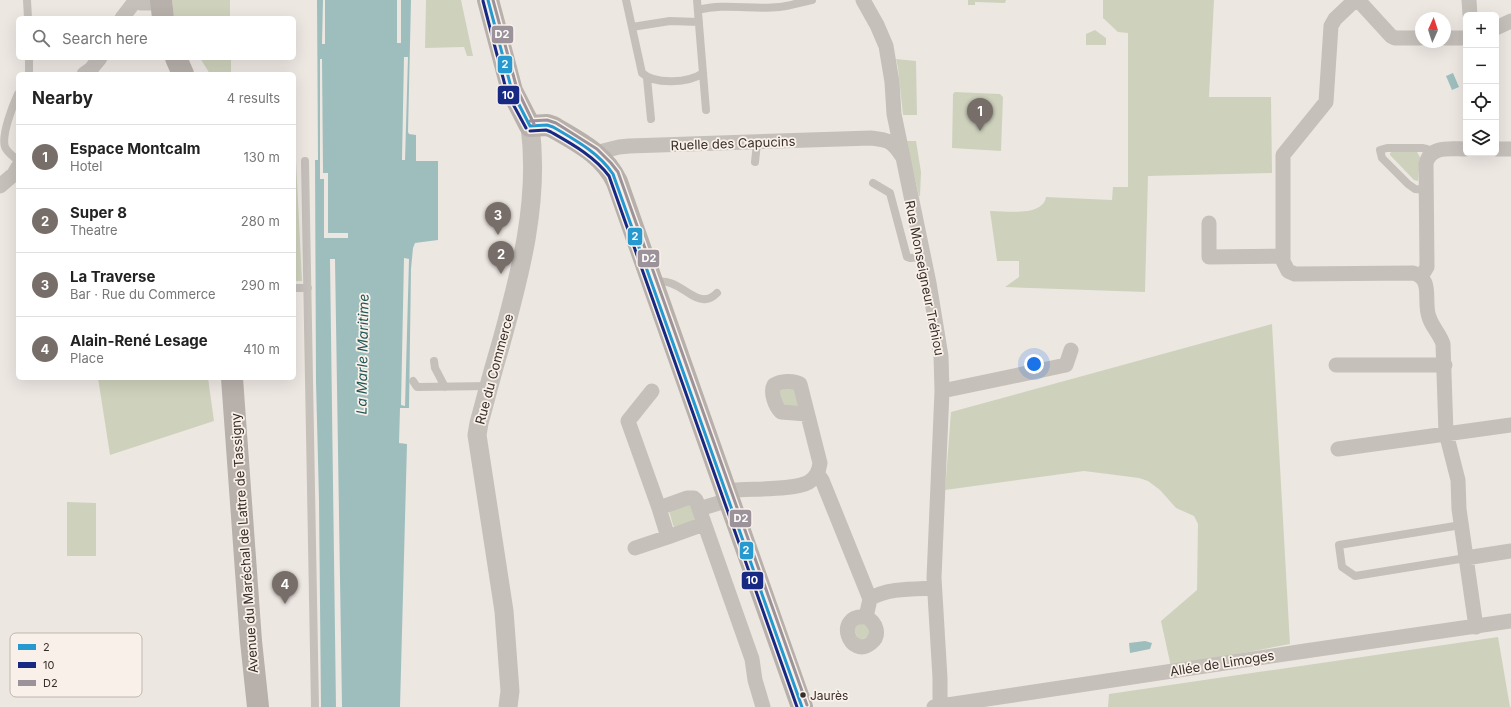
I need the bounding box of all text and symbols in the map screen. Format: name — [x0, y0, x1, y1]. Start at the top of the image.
north arrow — [1415, 12, 1451, 48]
map controls — [1463, 12, 1499, 156]
button: + — [1463, 12, 1499, 48]
search box — [16, 16, 296, 60]
line badge: D2 — [491, 25, 514, 44]
icon: search — [30, 27, 52, 49]
text: D2 — [495, 27, 510, 41]
text: Search here — [62, 29, 148, 48]
button: − — [1463, 48, 1499, 84]
line badge: 2 — [497, 55, 513, 74]
text: 2 — [502, 57, 509, 71]
button: locate — [1463, 84, 1499, 120]
line badge: 10 — [497, 85, 520, 105]
text: Nearby — [32, 88, 93, 108]
text: 10 — [502, 88, 514, 102]
text: 4 results — [227, 90, 280, 106]
pin: 1 — [967, 98, 993, 131]
button: layers — [1463, 120, 1499, 156]
street label: Ruelle des Capucins — [670, 133, 796, 153]
text: Espace Montcalm — [70, 139, 200, 158]
text: 1 — [42, 149, 48, 165]
text: 130 m — [243, 149, 280, 165]
text: Hotel — [70, 158, 102, 174]
street label: Rue Monseigneur Tréhiou — [902, 199, 948, 357]
pin: 3 — [485, 202, 511, 235]
text: Super 8 — [70, 203, 127, 222]
text: 2 — [41, 213, 49, 229]
text: 280 m — [241, 213, 280, 229]
text: Theatre — [70, 222, 118, 238]
line badge: 2 — [627, 227, 643, 246]
text: 2 — [632, 229, 639, 243]
pin: 2 — [488, 241, 514, 274]
line badge: D2 — [637, 249, 660, 268]
text: D2 — [642, 251, 657, 265]
text: La Traverse — [70, 267, 155, 286]
text: 3 — [41, 277, 49, 293]
text: 290 m — [241, 277, 280, 293]
text: Bar · Rue du Commerce — [70, 286, 216, 302]
water label: La Marle Maritime — [352, 293, 372, 415]
street label: Rue du Commerce — [472, 312, 516, 426]
text: Alain-René Lesage — [70, 331, 208, 350]
text: 4 — [41, 341, 49, 357]
text: 410 m — [243, 341, 280, 357]
text: Place — [70, 350, 104, 366]
your location — [1024, 354, 1044, 374]
street label: Avenue du Maréchal de Lattre de Tassigny — [227, 412, 261, 674]
line badge: D2 — [729, 509, 752, 528]
text: D2 — [734, 511, 749, 525]
line badge: 2 — [739, 541, 754, 560]
text: 2 — [743, 543, 750, 557]
pin: 4 — [272, 571, 298, 604]
line badge: 10 — [741, 571, 764, 590]
text: 10 — [746, 573, 758, 587]
legend — [10, 633, 142, 697]
text: 2 — [43, 640, 50, 654]
street label: Allée de Limoges — [1169, 647, 1275, 679]
text: 10 — [43, 658, 54, 672]
text: D2 — [43, 676, 58, 690]
place label: Jaurès — [810, 688, 848, 703]
marker: Jaurès — [798, 690, 808, 700]

